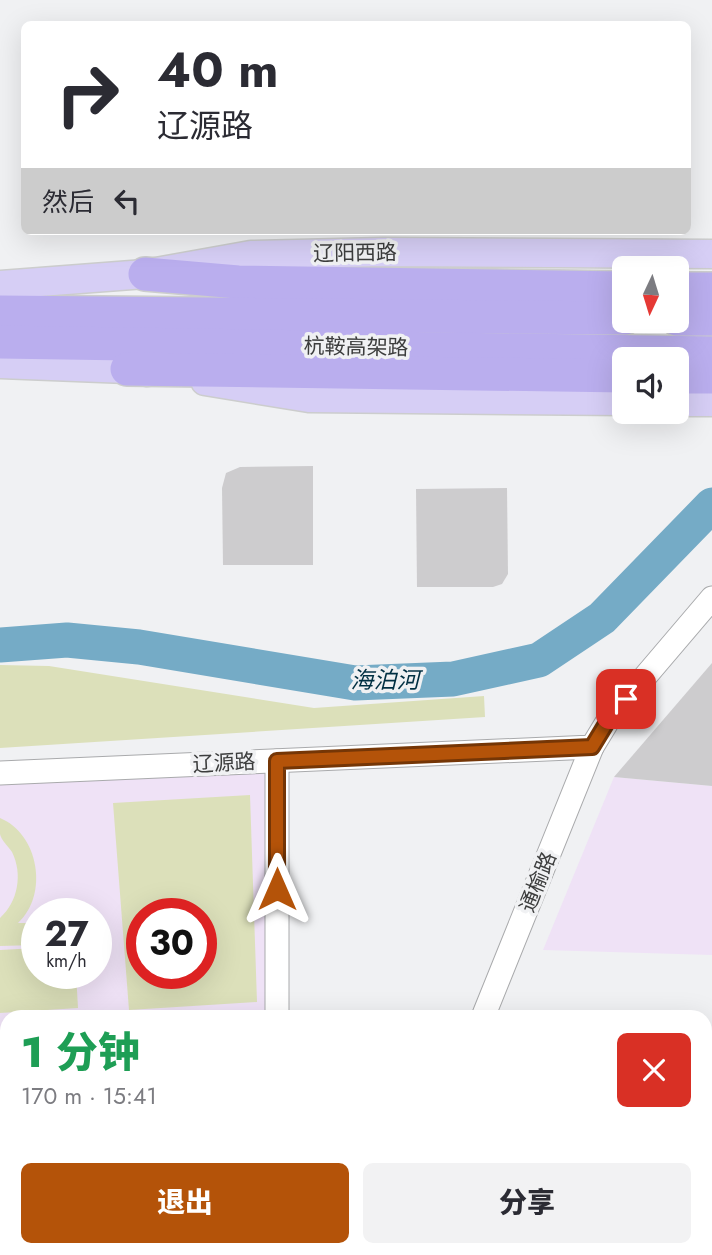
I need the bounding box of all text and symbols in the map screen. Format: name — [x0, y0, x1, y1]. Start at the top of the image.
text: 40 m — [157, 35, 279, 105]
icon: right — [42, 49, 133, 140]
text: 辽源路 — [157, 103, 253, 149]
icon: left — [108, 182, 146, 220]
text: 然后 — [42, 183, 94, 221]
street label: 辽阳西路 — [313, 237, 397, 269]
north arrow — [612, 256, 690, 332]
map controls — [612, 256, 689, 424]
street label: 杭鞍高架路 — [303, 331, 409, 363]
button: sound — [612, 347, 689, 424]
water label: 海泊河 — [351, 663, 424, 697]
pin — [596, 669, 656, 729]
icon: arrive — [607, 680, 645, 718]
street label: 辽源路 — [192, 746, 256, 780]
street label: 通榆路 — [512, 847, 564, 917]
position arrow — [240, 852, 314, 926]
speed limit sign: 30 — [126, 898, 217, 989]
text: 27 — [44, 909, 89, 959]
text: km/h — [46, 948, 87, 974]
text: 1 分钟 — [21, 1022, 140, 1083]
button: close — [617, 1033, 691, 1107]
text: 170 m · 15:41 — [21, 1079, 157, 1113]
button: 退出 — [21, 1163, 349, 1243]
button: 分享 — [363, 1163, 691, 1243]

